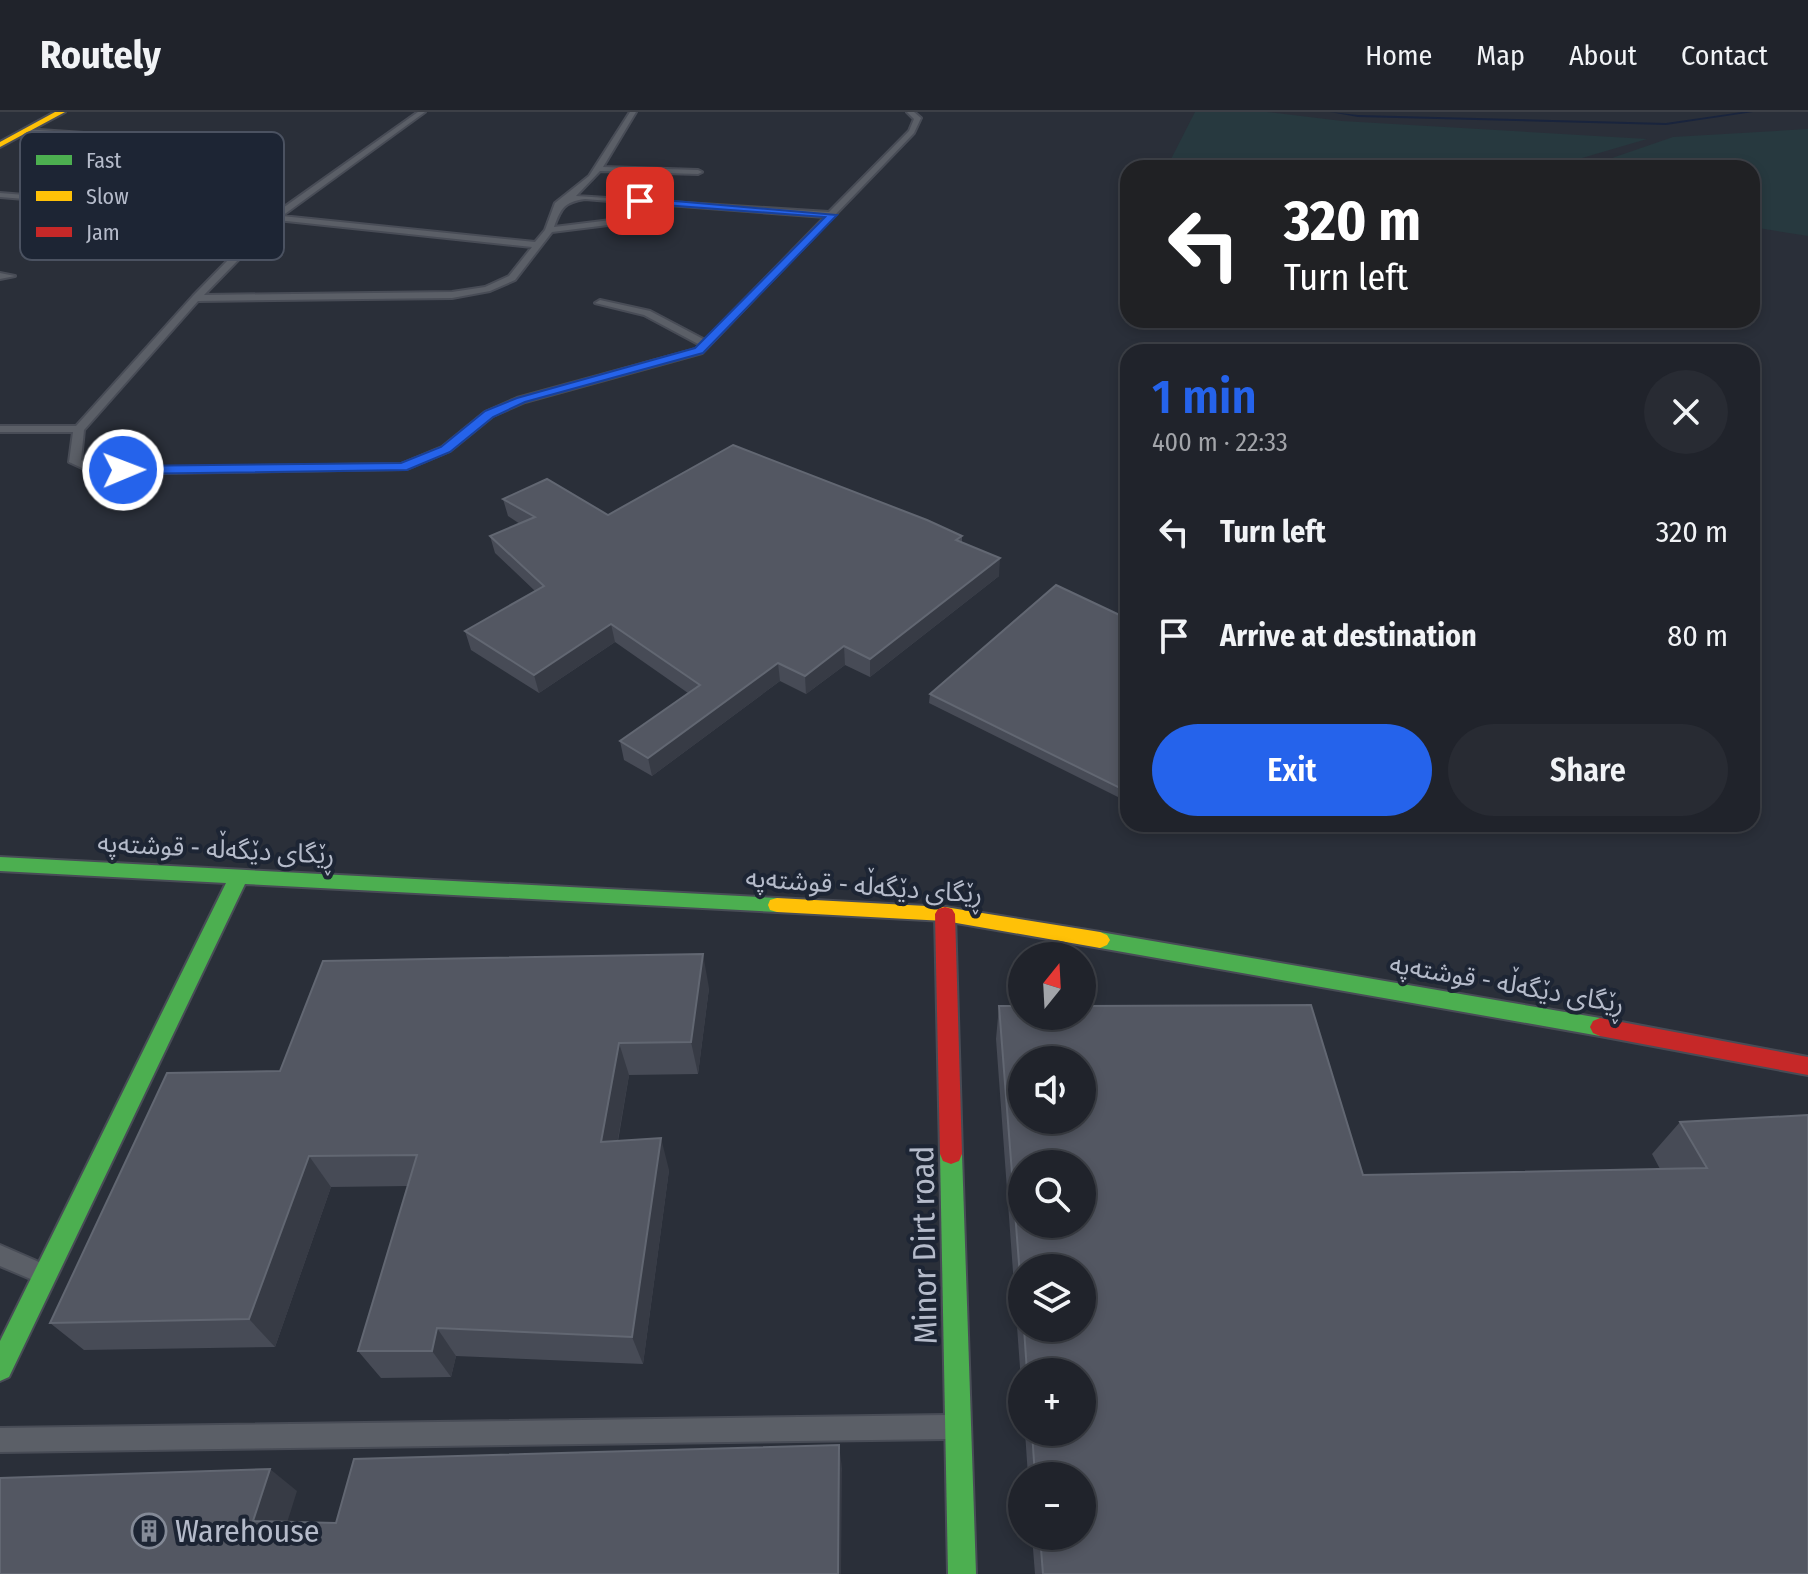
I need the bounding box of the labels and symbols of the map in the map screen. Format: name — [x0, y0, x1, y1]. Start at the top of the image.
legend — [20, 132, 284, 260]
text: Fast — [86, 147, 122, 174]
pin — [606, 167, 674, 235]
text: Slow — [86, 183, 129, 210]
text: Jam — [86, 219, 120, 246]
position arrow — [81, 428, 165, 512]
street label: ڕێگای دێگەڵە - قوشتەپە — [96, 824, 336, 876]
street label: ڕێگای دێگەڵە - قوشتەپە — [744, 859, 984, 915]
north arrow — [1008, 942, 1096, 1030]
street label: ڕێگای دێگەڵە - قوشتەپە — [1386, 945, 1627, 1025]
street label: Minor Dirt road — [903, 1145, 945, 1345]
building icon: Warehouse — [130, 1512, 168, 1550]
place label: Warehouse — [175, 1512, 320, 1550]

